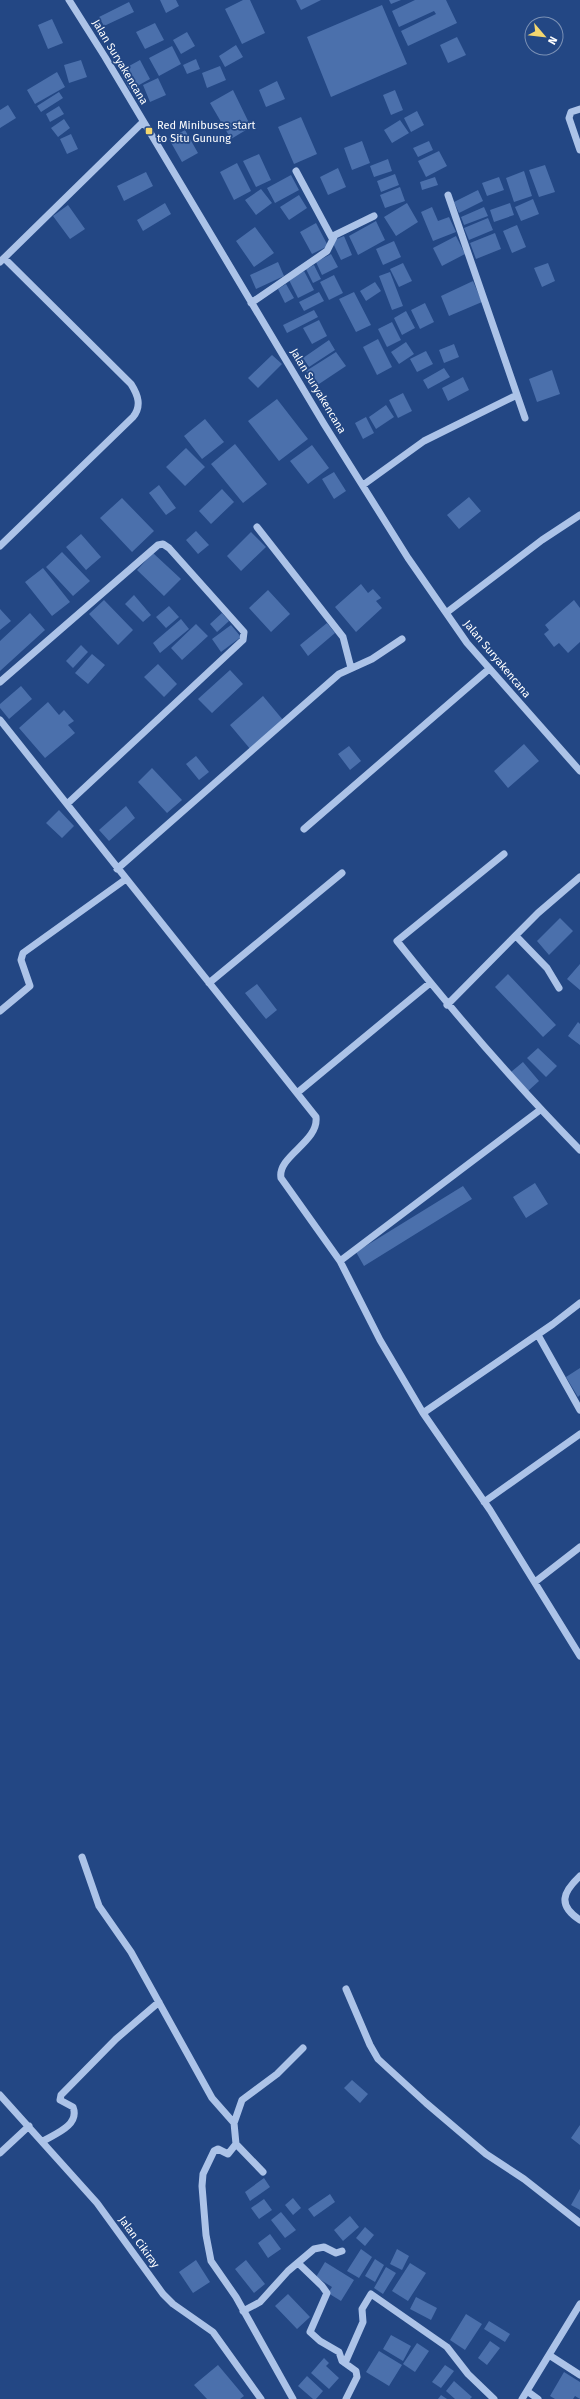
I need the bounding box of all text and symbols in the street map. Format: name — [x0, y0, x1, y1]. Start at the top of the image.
north arrow — [524, 16, 564, 56]
street label: Jalan Suryakencana — [89, 17, 151, 107]
text: N — [545, 34, 560, 47]
place label: Red Minibuses start to Situ Gunung — [157, 119, 256, 145]
marker: Red Minibuses start to Situ Gunung — [144, 126, 154, 136]
street label: Jalan Suryakencana — [287, 346, 349, 436]
street label: Jalan Suryakencana — [461, 618, 533, 700]
street label: Jalan Cikiray — [116, 2214, 162, 2271]

